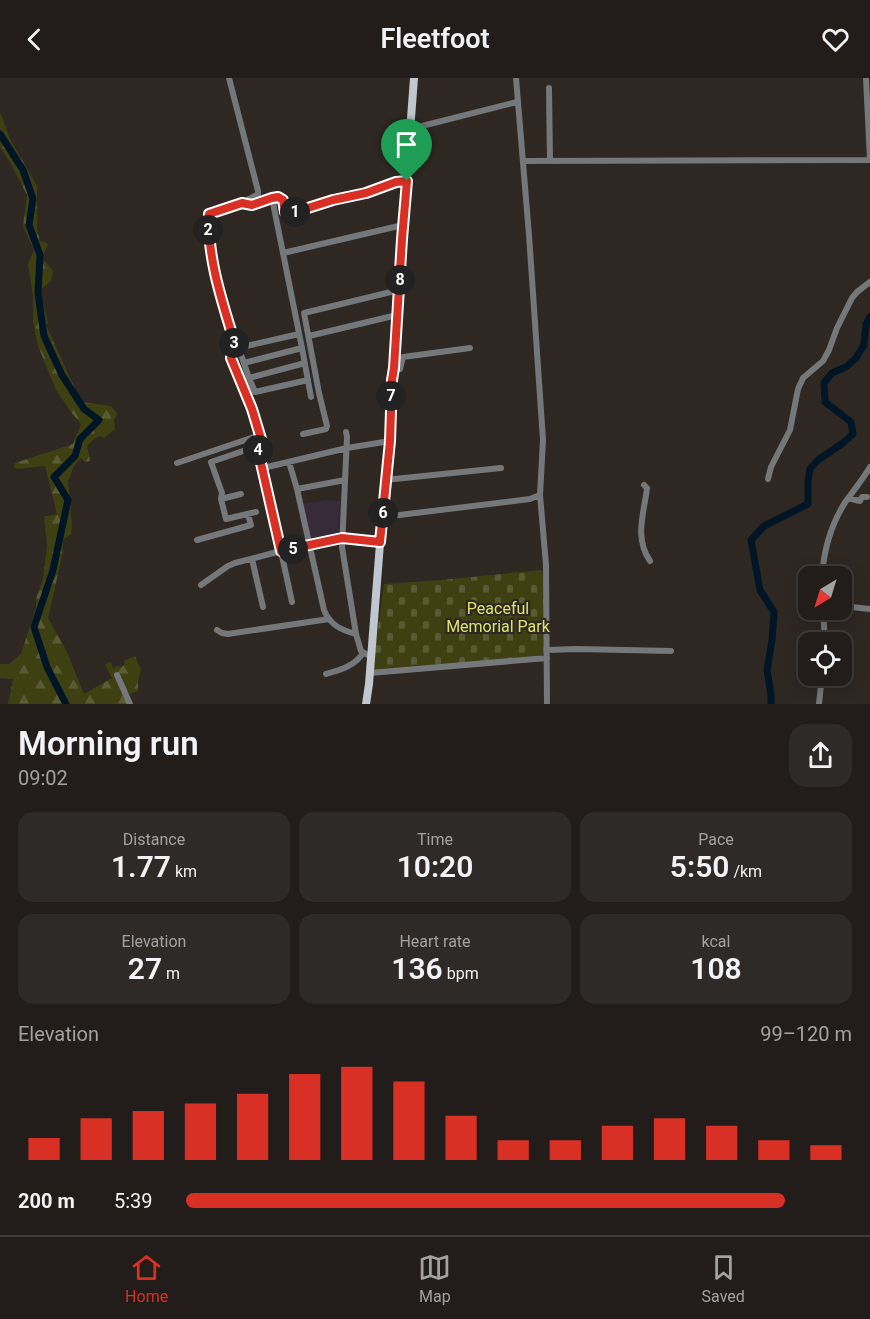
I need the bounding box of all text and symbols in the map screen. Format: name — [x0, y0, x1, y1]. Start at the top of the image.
icon: back — [18, 23, 51, 56]
text: Fleetfoot — [380, 23, 490, 55]
icon: heart — [819, 23, 852, 56]
pin — [381, 119, 432, 181]
icon: arrive — [390, 128, 423, 161]
pin: 1 — [280, 197, 310, 227]
text: 1 — [290, 202, 300, 221]
pin: 2 — [193, 215, 223, 245]
text: 2 — [203, 220, 213, 239]
pin: 8 — [385, 265, 415, 295]
text: 8 — [395, 270, 405, 289]
pin: 3 — [219, 328, 249, 358]
text: 3 — [229, 333, 239, 352]
pin: 7 — [376, 381, 406, 411]
text: 7 — [386, 386, 396, 405]
pin: 4 — [243, 435, 273, 465]
text: 4 — [253, 440, 263, 459]
pin: 6 — [368, 498, 398, 528]
text: 6 — [378, 503, 388, 522]
pin: 5 — [278, 534, 308, 564]
text: 5 — [288, 539, 298, 558]
north arrow — [798, 566, 852, 620]
map controls — [798, 566, 852, 686]
park label: Peaceful Memorial Park — [446, 599, 551, 636]
button: locate — [798, 632, 852, 686]
text: Morning run — [18, 724, 199, 763]
button: share — [789, 724, 852, 787]
text: 09:02 — [18, 766, 68, 790]
text: Distance — [123, 830, 185, 849]
text: Time — [417, 830, 453, 849]
text: Pace — [698, 830, 734, 849]
text: 1.77 — [111, 849, 171, 884]
text: 10:20 — [397, 849, 473, 884]
text: 5:50 — [670, 849, 729, 884]
text: km — [171, 862, 197, 881]
text: /km — [729, 862, 762, 881]
text: Elevation — [122, 932, 186, 951]
text: Heart rate — [399, 932, 471, 951]
text: kcal — [702, 932, 730, 951]
text: 27 — [128, 951, 162, 986]
text: 136 — [391, 951, 443, 986]
text: 108 — [690, 951, 742, 986]
text: m — [162, 964, 180, 983]
text: bpm — [443, 964, 479, 983]
text: Elevation — [18, 1022, 99, 1046]
text: 99–120 m — [760, 1022, 852, 1046]
text: 200 m — [18, 1189, 75, 1213]
text: 5:39 — [114, 1189, 153, 1213]
tab: Home — [125, 1251, 168, 1306]
tab: Map — [418, 1251, 451, 1306]
tab: Saved — [702, 1251, 745, 1306]

